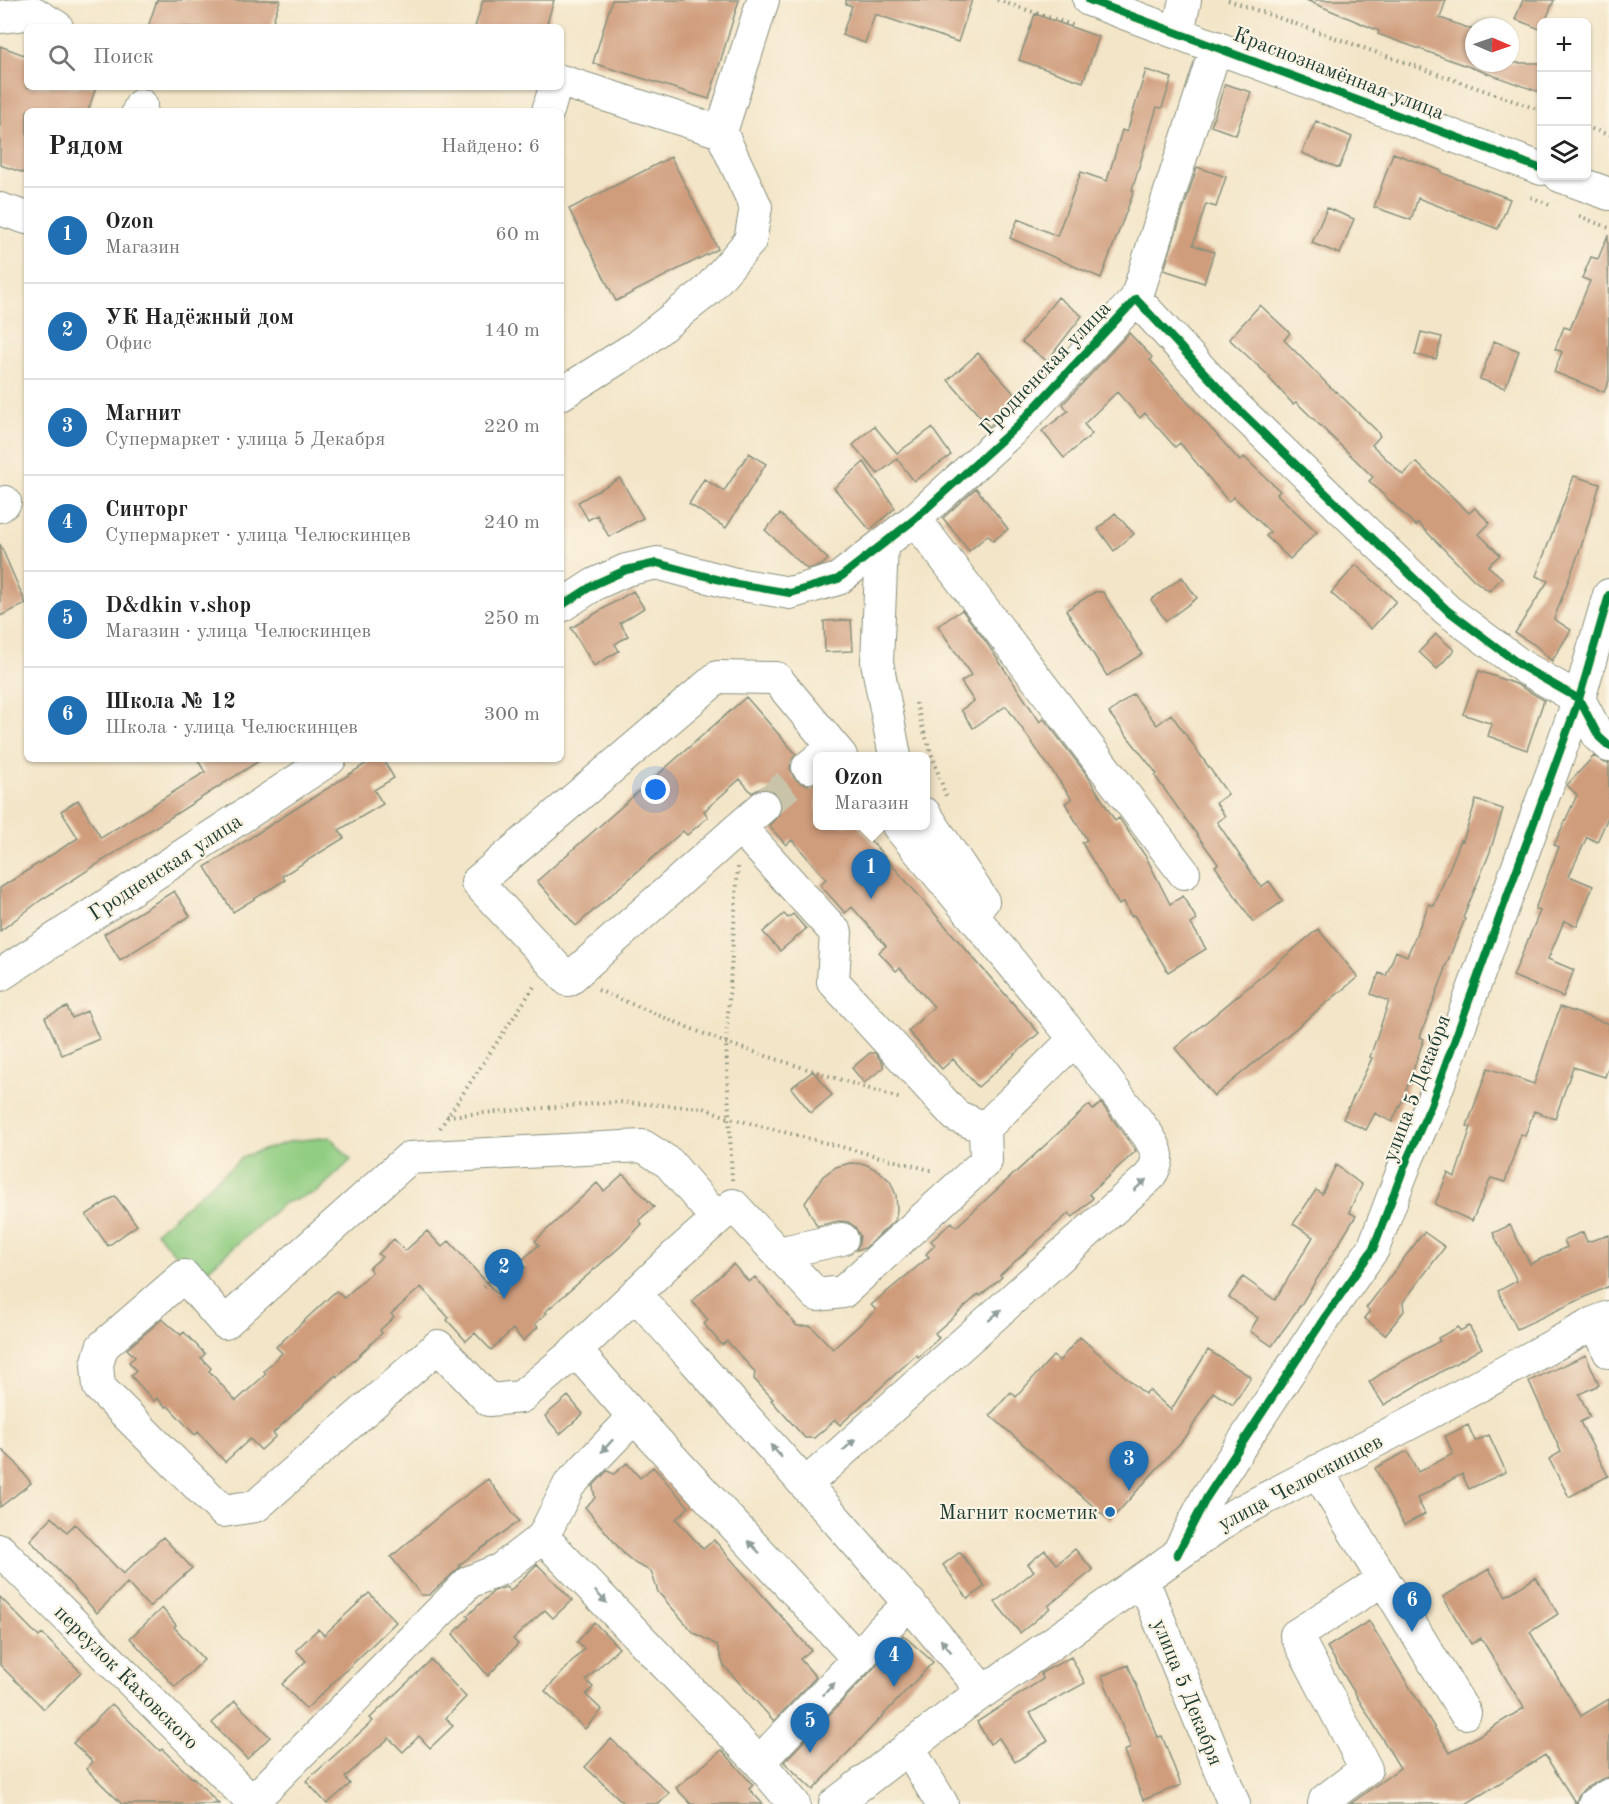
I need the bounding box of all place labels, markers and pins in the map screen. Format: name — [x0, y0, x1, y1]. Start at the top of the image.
pin: 1 — [852, 850, 890, 899]
pin: 2 — [484, 1250, 524, 1299]
pin: 3 — [1110, 1442, 1148, 1491]
place label: Магнит косметик — [939, 1503, 1098, 1524]
marker: Магнит косметик — [1103, 1505, 1117, 1519]
pin: 6 — [1392, 1582, 1432, 1632]
pin: 4 — [874, 1638, 914, 1687]
pin: 5 — [790, 1704, 830, 1753]

